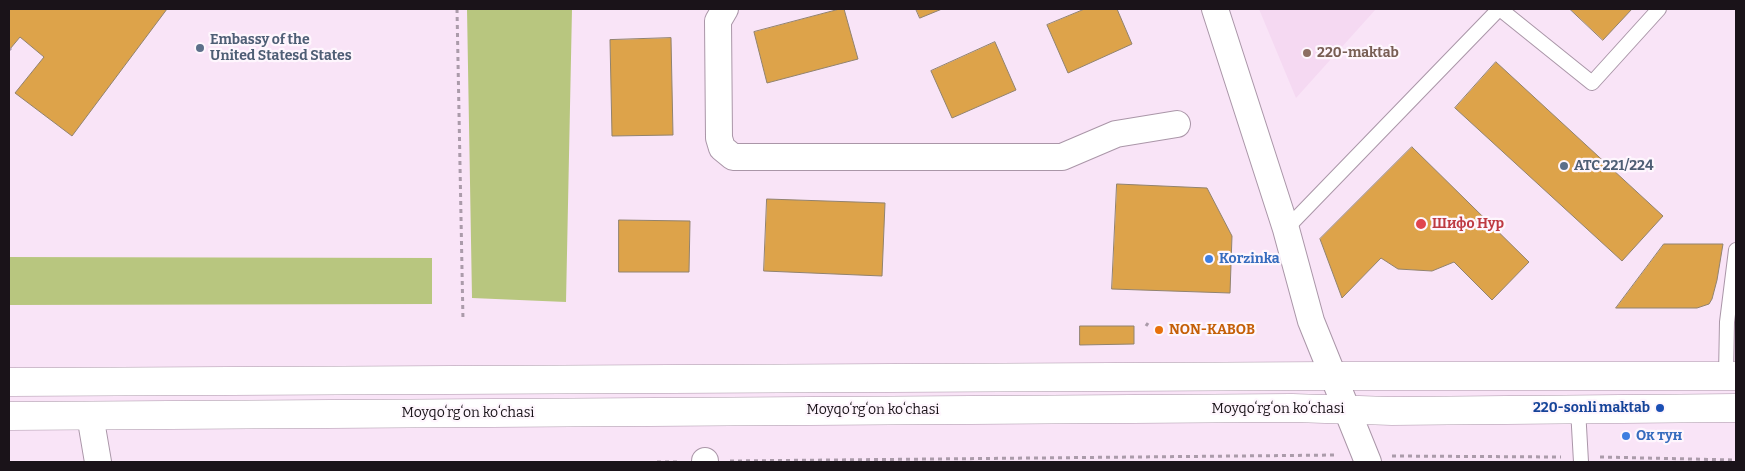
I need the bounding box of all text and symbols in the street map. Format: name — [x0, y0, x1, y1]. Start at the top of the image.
place label: Embassy of the United Statesd States — [210, 32, 352, 64]
marker: Embassy of the United Statesd States — [194, 42, 206, 54]
place label: 220-maktab — [1317, 45, 1399, 61]
marker: 220-maktab — [1301, 47, 1313, 59]
place label: АТС 221/224 — [1574, 158, 1654, 174]
marker: АТС 221/224 — [1558, 160, 1570, 172]
place label: Шифо Нур — [1432, 216, 1504, 232]
marker: Шифо Нур — [1414, 217, 1428, 231]
place label: Korzinka — [1219, 251, 1280, 267]
marker: Korzinka — [1203, 253, 1215, 265]
place label: NON-KABOB — [1169, 322, 1255, 338]
marker: NON-KABOB — [1153, 324, 1165, 336]
place label: 220-sonli maktab — [1533, 400, 1650, 416]
street label: Moyqoʻrgʻon koʻchasi — [1211, 401, 1345, 417]
street label: Moyqoʻrgʻon koʻchasi — [806, 402, 940, 418]
marker: 220-sonli maktab — [1654, 402, 1666, 414]
street label: Moyqoʻrgʻon koʻchasi — [401, 405, 535, 421]
place label: Ок тун — [1636, 428, 1682, 444]
marker: Ок тун — [1620, 430, 1632, 442]

